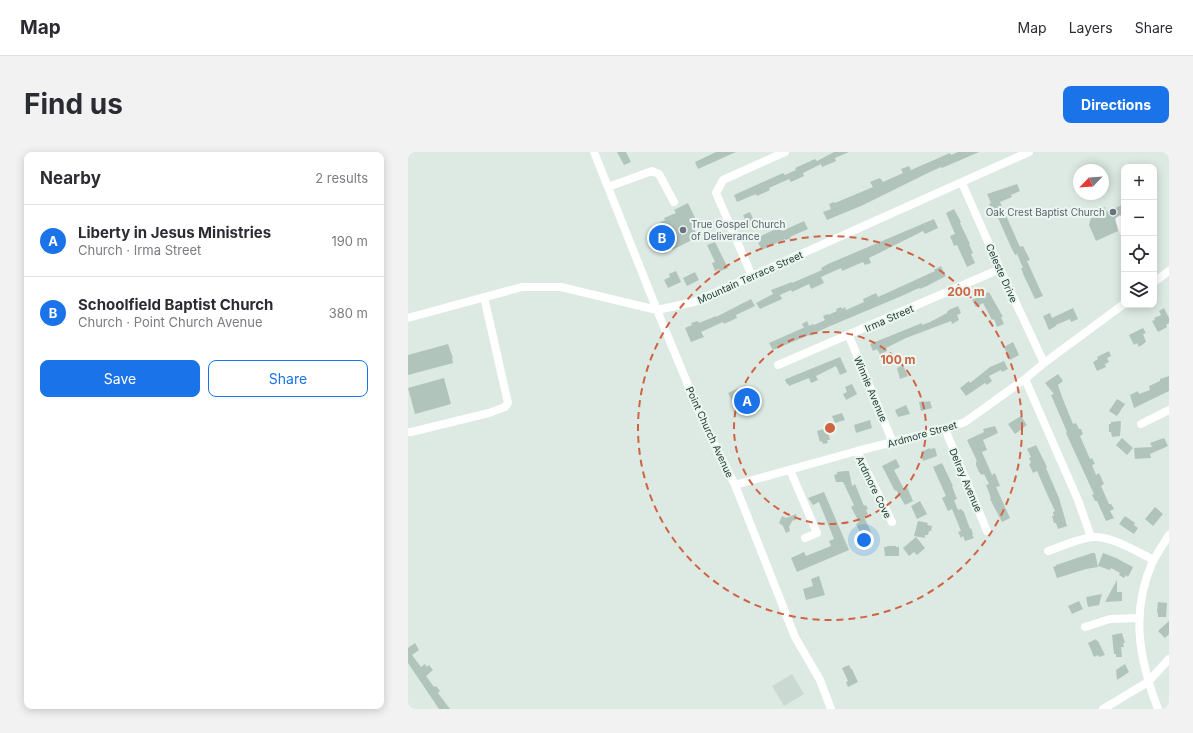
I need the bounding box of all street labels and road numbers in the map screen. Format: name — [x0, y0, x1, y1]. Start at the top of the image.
street label: Celeste Drive — [984, 242, 1020, 305]
street label: Mountain Terrace Street — [695, 248, 805, 306]
street label: Irma Street — [863, 302, 916, 334]
street label: Winnie Avenue — [852, 354, 890, 424]
street label: Point Church Avenue — [684, 385, 736, 480]
street label: Ardmore Street — [886, 418, 959, 450]
street label: Delray Avenue — [947, 446, 985, 514]
street label: Ardmore Cove — [854, 454, 894, 520]

